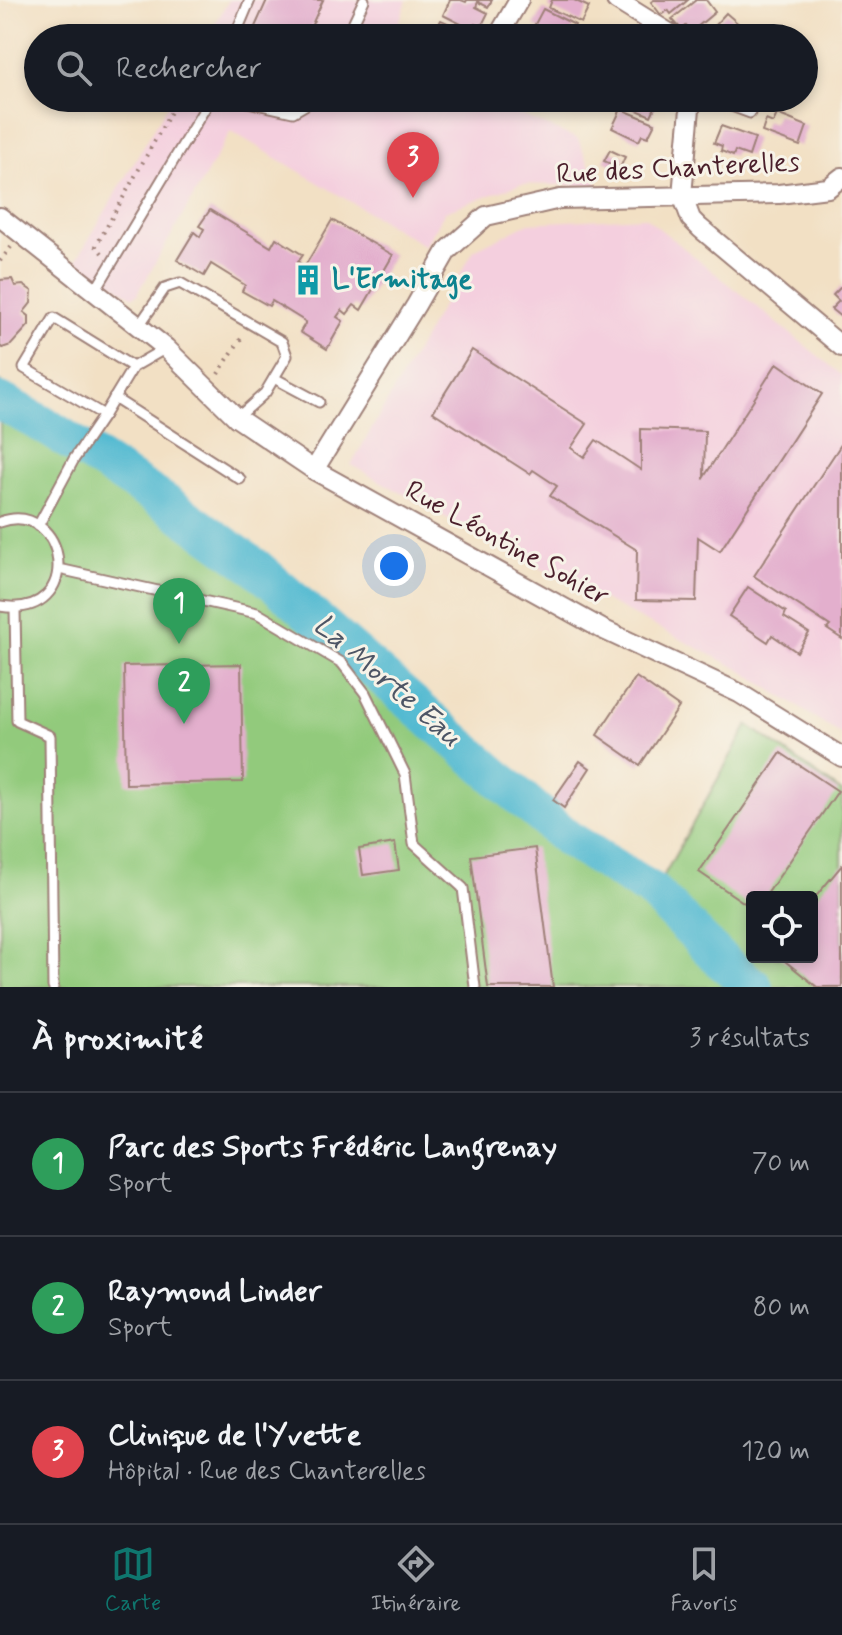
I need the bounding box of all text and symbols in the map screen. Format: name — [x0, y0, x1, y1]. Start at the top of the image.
search box — [24, 24, 818, 112]
icon: search — [52, 46, 96, 90]
text: Rechercher — [116, 49, 262, 88]
pin: 3 — [387, 132, 439, 198]
street label: Rue des Chanterelles — [555, 144, 801, 194]
place label: L'Ermitage — [332, 262, 472, 300]
building icon: L'Ermitage — [291, 263, 325, 297]
street label: Rue Léontine Sohier — [398, 473, 616, 615]
your location — [374, 546, 414, 586]
pin: 1 — [153, 578, 205, 644]
water label: La Morte Eau — [305, 606, 469, 756]
pin: 2 — [158, 658, 210, 724]
map controls — [746, 891, 818, 963]
button: locate — [746, 891, 818, 963]
text: À proximité — [32, 1017, 203, 1062]
text: 3 résultats — [689, 1022, 810, 1056]
text: Parc des Sports Frédéric Langrenay — [108, 1128, 557, 1167]
text: 1 — [52, 1147, 64, 1181]
text: 70 m — [752, 1147, 810, 1181]
text: Sport — [108, 1167, 172, 1201]
text: Raymond Linder — [108, 1272, 322, 1311]
text: 2 — [52, 1291, 64, 1325]
text: 80 m — [753, 1291, 810, 1325]
text: Sport — [108, 1311, 172, 1345]
text: Clinique de l'Yvette — [108, 1416, 361, 1455]
text: 3 — [52, 1435, 64, 1469]
text: 120 m — [741, 1435, 810, 1469]
text: Hôpital · Rue des Chanterelles — [108, 1455, 426, 1489]
tab: Carte — [105, 1542, 161, 1618]
tab: Itinéraire — [371, 1542, 461, 1618]
tab: Favoris — [670, 1542, 737, 1618]

